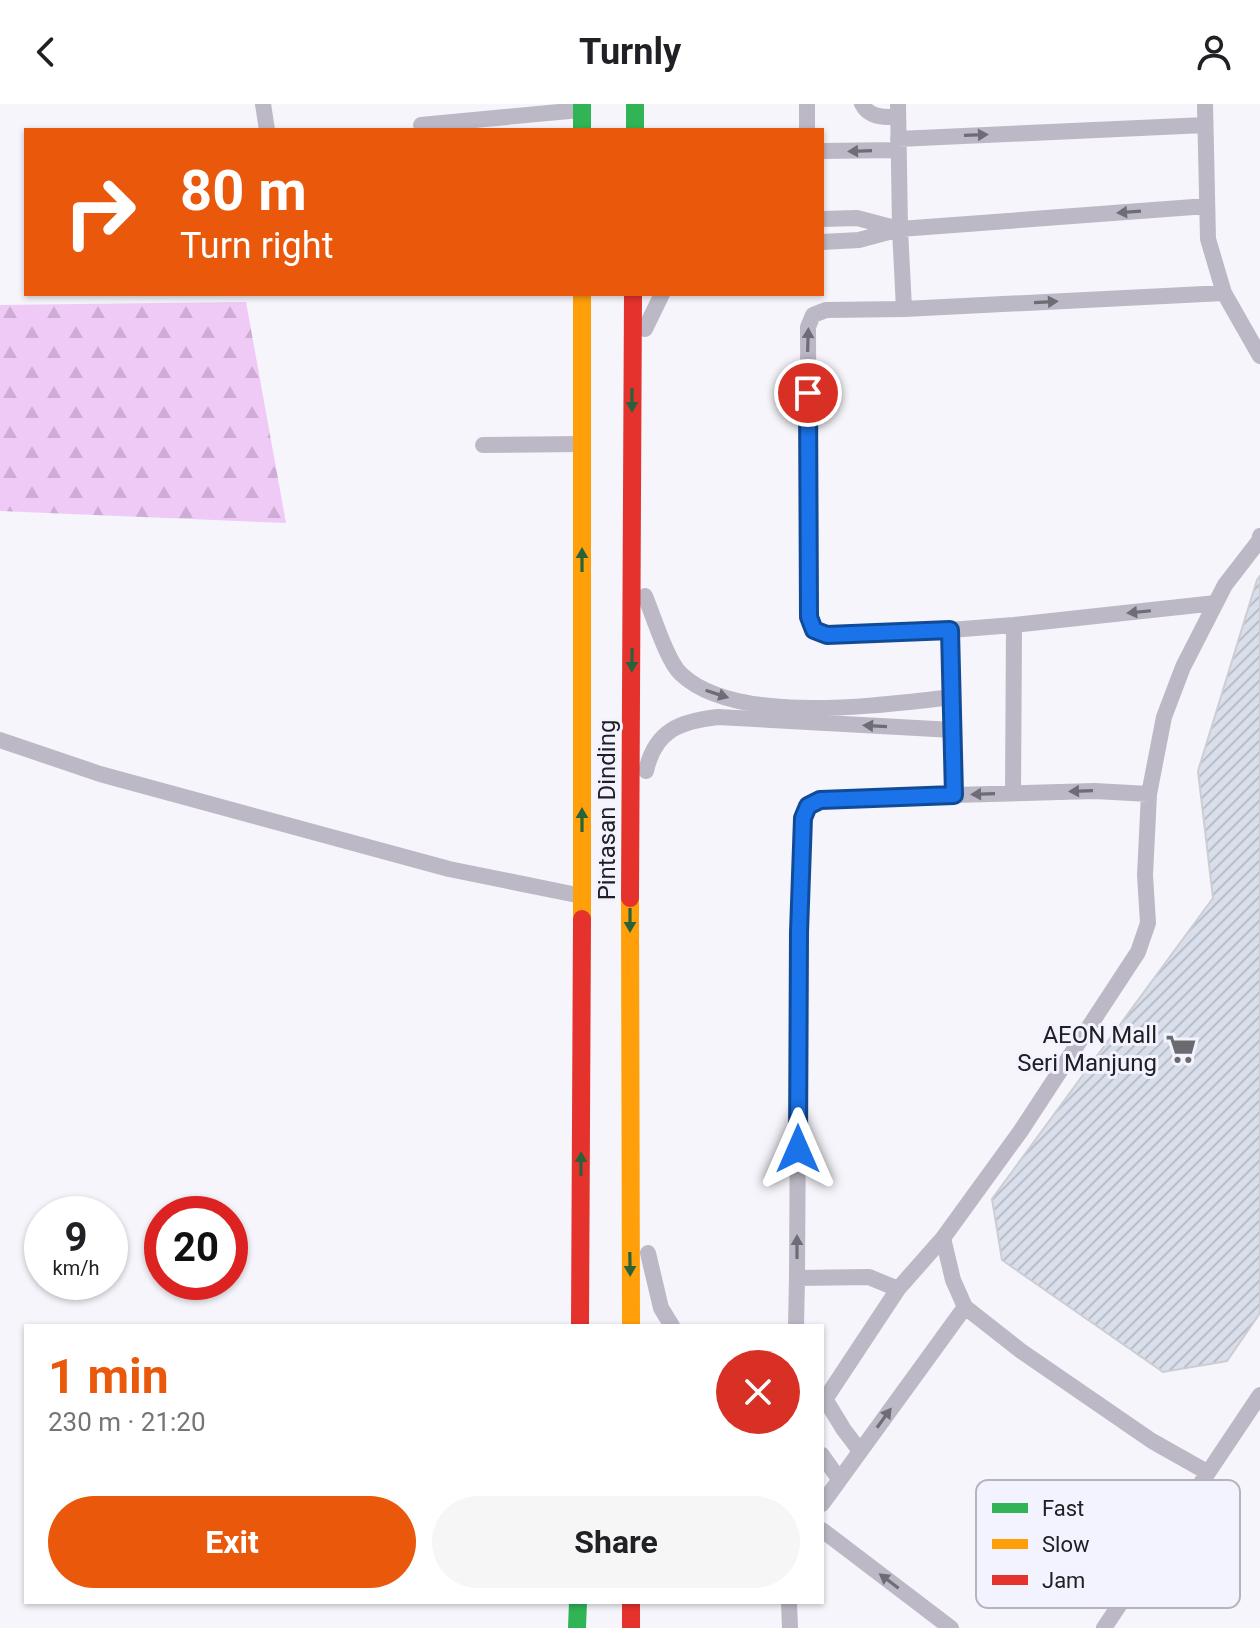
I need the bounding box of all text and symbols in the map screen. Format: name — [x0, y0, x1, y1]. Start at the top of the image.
icon: back — [24, 30, 68, 74]
icon: person — [1192, 30, 1236, 74]
text: Turnly — [579, 31, 681, 73]
one-way arrow — [964, 129, 989, 142]
one-way arrow — [847, 144, 872, 157]
text: 80 m — [180, 158, 307, 224]
icon: right — [48, 160, 152, 264]
one-way arrow — [1116, 206, 1141, 219]
text: Turn right — [180, 225, 333, 267]
one-way arrow — [1034, 295, 1059, 308]
one-way arrow — [802, 326, 815, 352]
pin — [774, 359, 842, 427]
icon: arrive — [786, 371, 830, 415]
one-way arrow — [626, 388, 638, 413]
one-way arrow — [576, 547, 588, 572]
one-way arrow — [1126, 605, 1151, 618]
one-way arrow — [626, 648, 638, 673]
one-way arrow — [705, 688, 729, 701]
one-way arrow — [862, 719, 887, 732]
street label: Pintasan Dinding — [593, 720, 621, 900]
one-way arrow — [1068, 785, 1093, 798]
one-way arrow — [970, 788, 995, 801]
one-way arrow — [576, 807, 588, 832]
one-way arrow — [624, 908, 636, 933]
place label: AEON Mall Seri Manjung — [1017, 1021, 1157, 1077]
supermarket icon: AEON Mall Seri Manjung — [1164, 1032, 1198, 1066]
position arrow — [756, 1107, 840, 1191]
one-way arrow — [575, 1151, 587, 1176]
speed limit sign: 20 — [144, 1196, 248, 1300]
text: 9 — [65, 1214, 87, 1261]
one-way arrow — [791, 1234, 803, 1259]
one-way arrow — [624, 1252, 637, 1277]
text: km/h — [53, 1256, 99, 1280]
text: 1 min — [48, 1348, 169, 1405]
button: close — [716, 1350, 800, 1434]
text: 230 m · 21:20 — [48, 1407, 206, 1437]
one-way arrow — [876, 1408, 892, 1428]
legend — [976, 1480, 1240, 1608]
button: Exit — [48, 1496, 416, 1588]
button: Share — [432, 1496, 800, 1588]
text: Fast — [1042, 1496, 1084, 1521]
text: Slow — [1042, 1532, 1090, 1557]
text: Jam — [1042, 1568, 1085, 1593]
one-way arrow — [879, 1573, 899, 1589]

